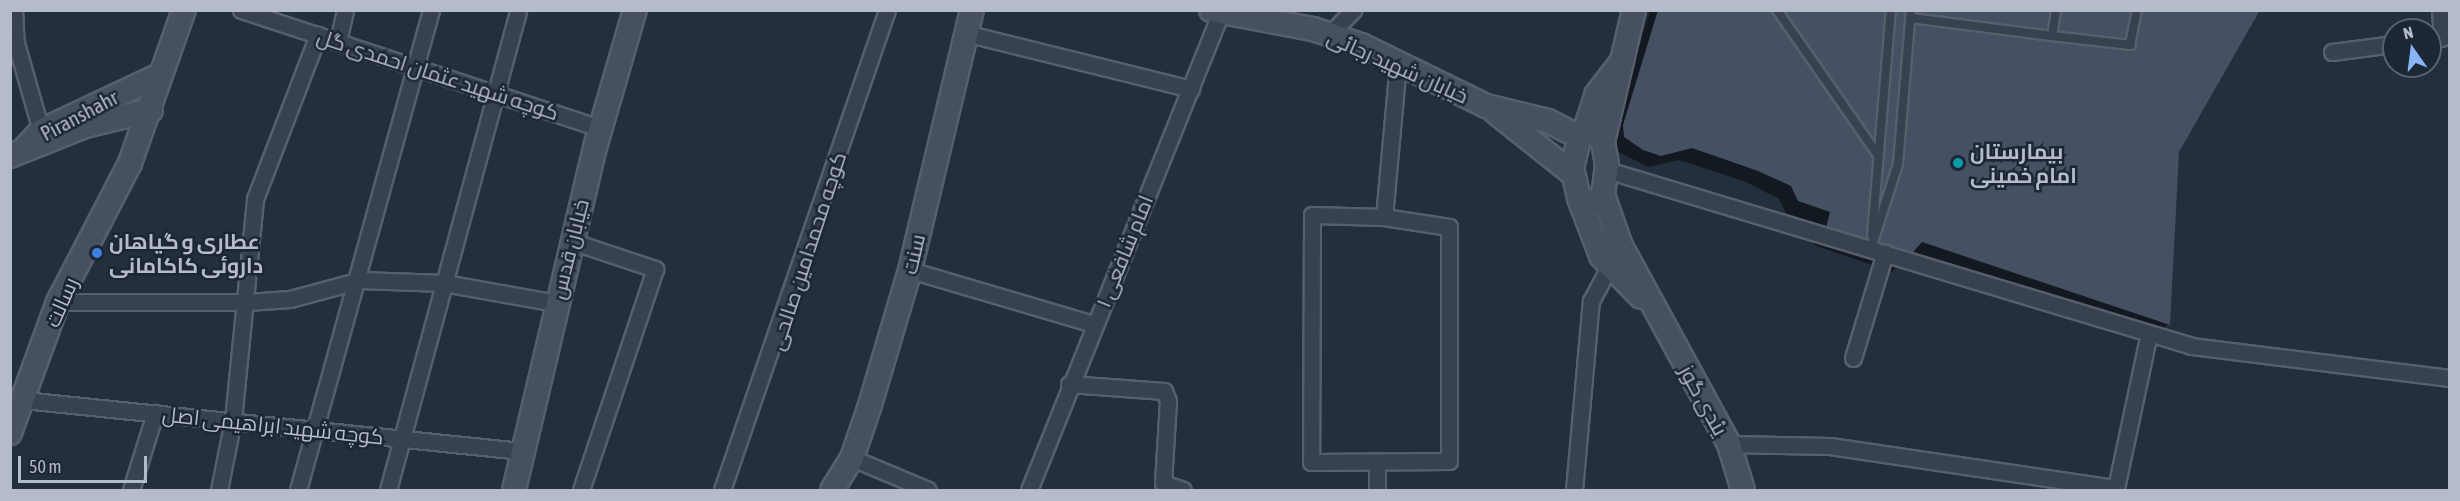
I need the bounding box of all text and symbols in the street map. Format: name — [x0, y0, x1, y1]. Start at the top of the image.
north arrow — [2382, 18, 2442, 78]
street label: کوچه شهید عثمان احمدی گل — [314, 23, 562, 125]
text: N — [2401, 23, 2415, 42]
street label: خیابان شهید رجائی — [1324, 24, 1472, 108]
street label: Piranshahr — [36, 84, 122, 146]
place label: بیمارستان امام خمینی — [1970, 138, 2077, 188]
street label: کوچه محمدامین صالحی — [763, 149, 851, 353]
marker: بیمارستان امام خمینی — [1951, 156, 1965, 170]
street label: امام شافعی ۱ — [1090, 191, 1158, 311]
street label: خیابان قدس — [544, 196, 594, 302]
place label: عطاری و گیاهان داروئی کاکامانی — [109, 228, 263, 278]
street label: سنت — [896, 231, 930, 277]
marker: عطاری و گیاهان داروئی کاکامانی — [90, 246, 104, 260]
street label: رسالت — [39, 273, 83, 331]
street label: یئدی گوز — [1674, 360, 1734, 440]
street label: کوچه شهید ابراهیمی اصل — [161, 401, 385, 449]
scale bar — [21, 444, 150, 482]
text: 50 m — [29, 456, 61, 477]

